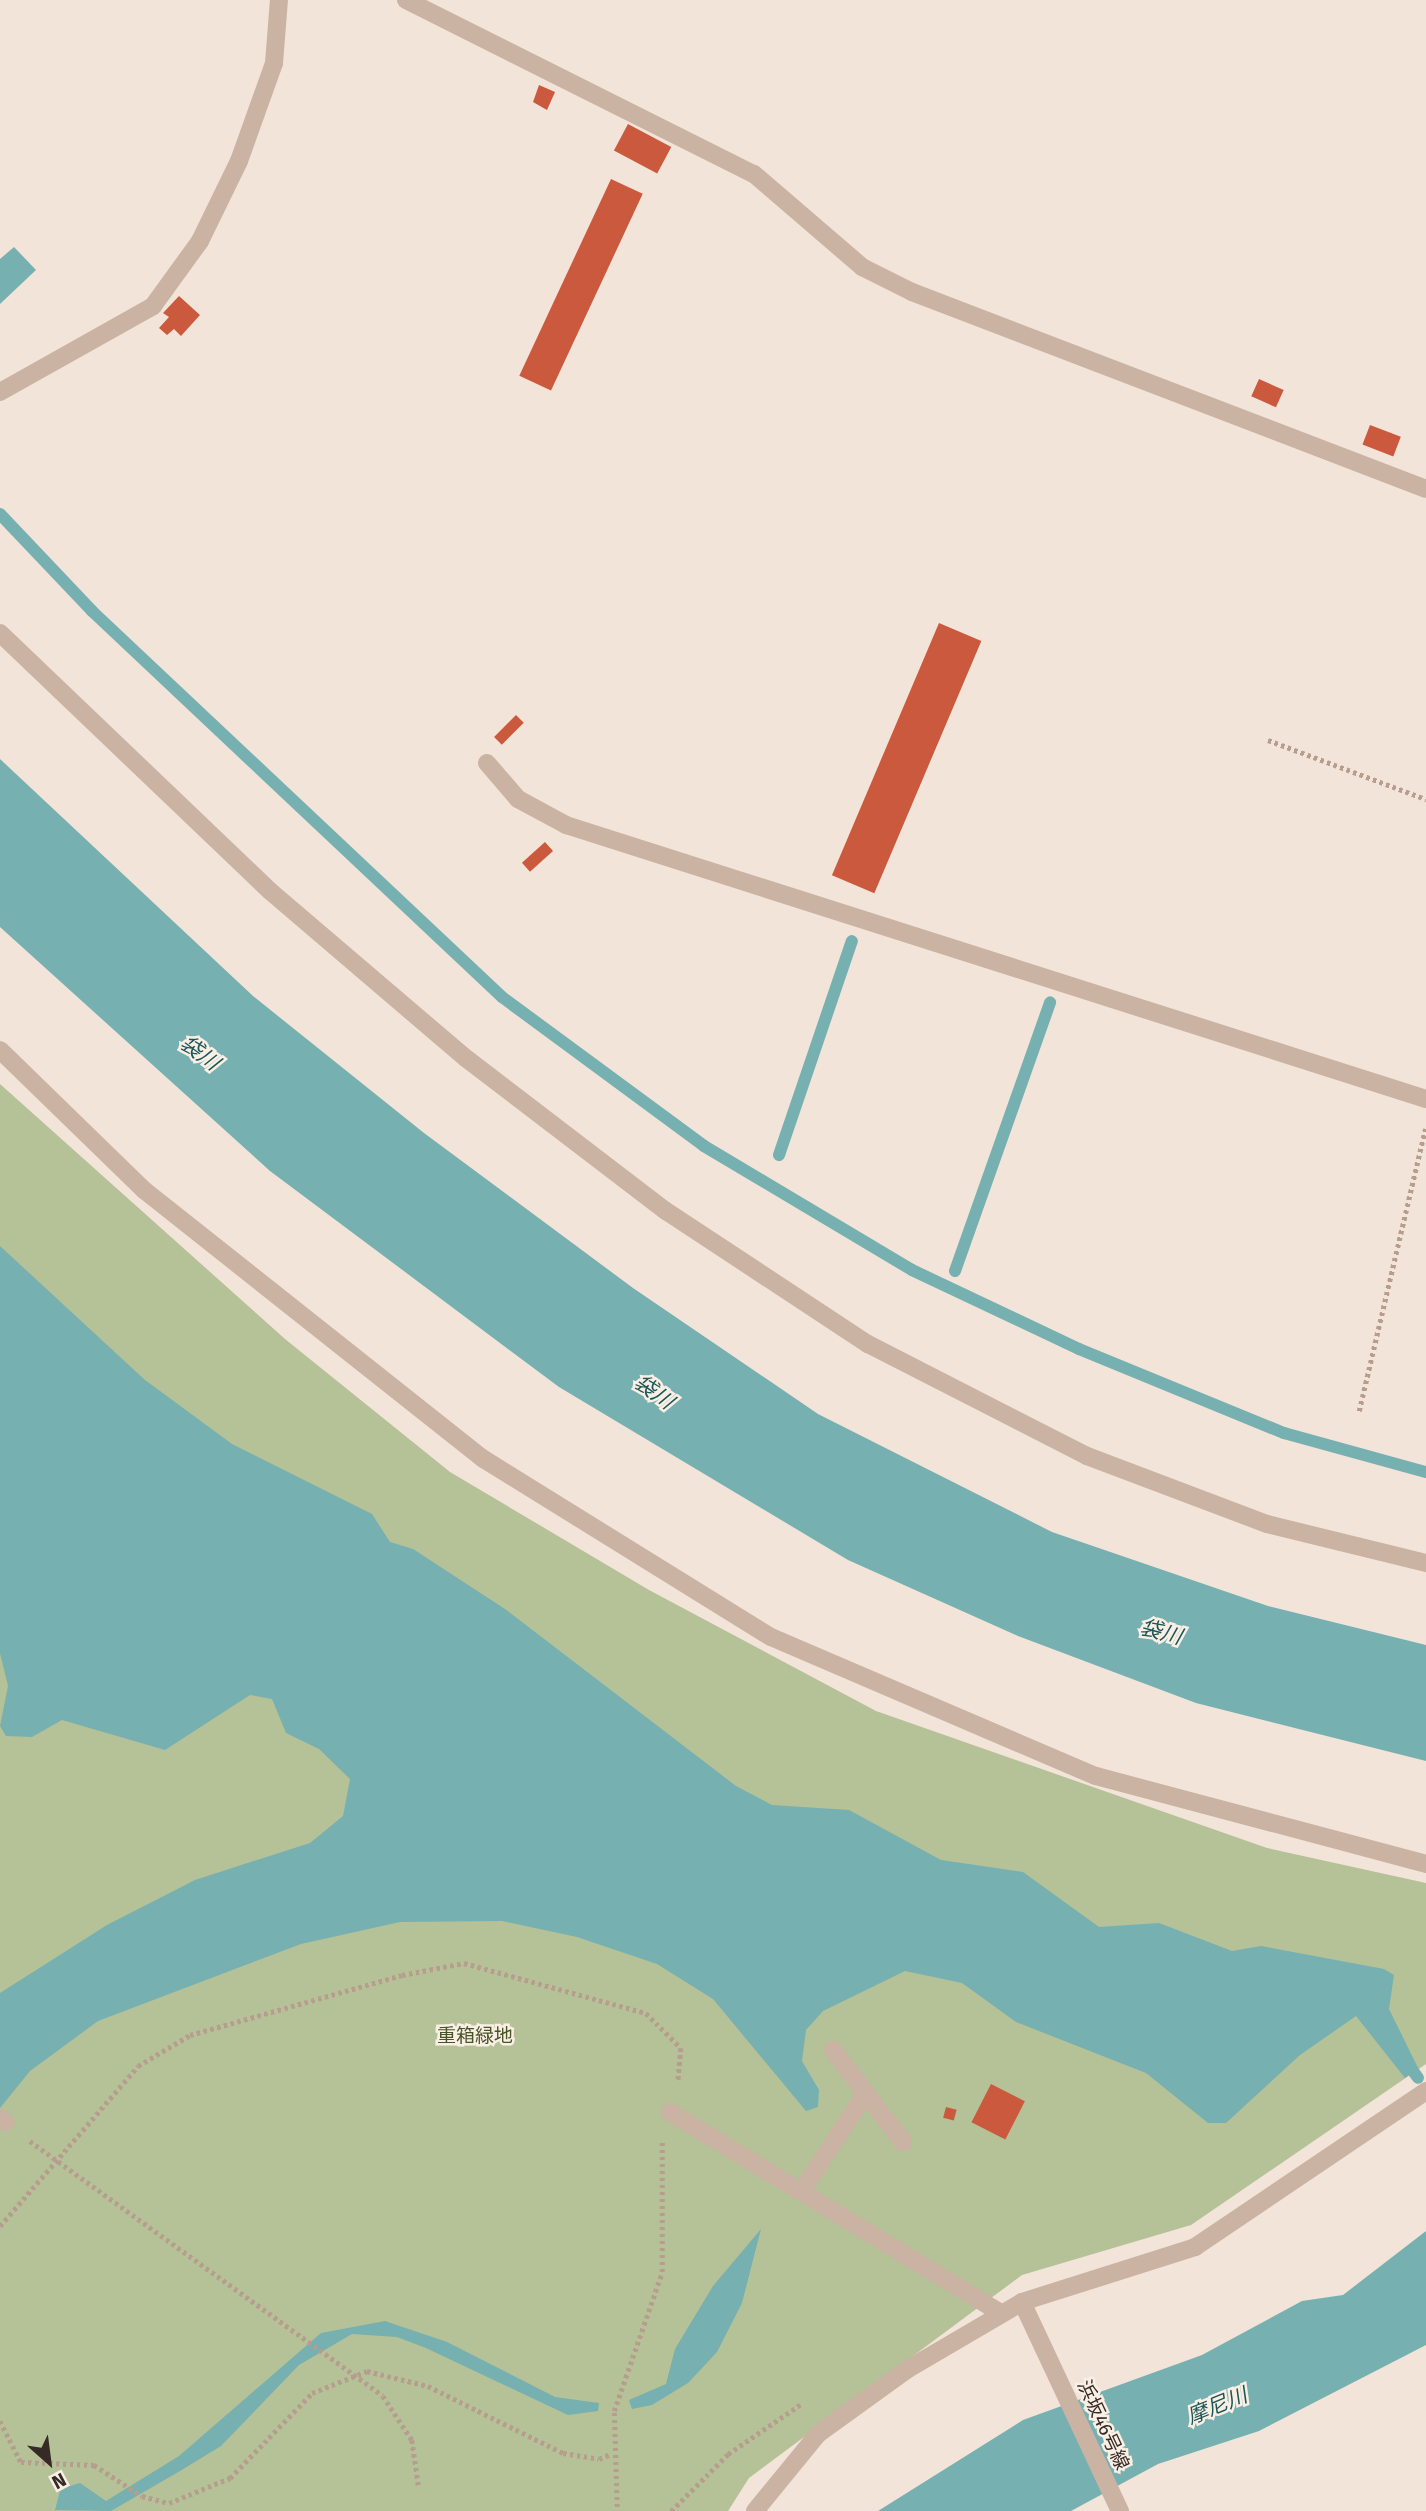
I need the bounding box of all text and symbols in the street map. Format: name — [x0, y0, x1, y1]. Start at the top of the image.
water label: 袋川 — [176, 1030, 224, 1076]
water label: 袋川 — [630, 1369, 678, 1415]
water label: 袋川 — [1137, 1614, 1185, 1650]
park label: 重箱緑地 — [437, 2025, 513, 2047]
street label: 浜坂46号線 — [1072, 2377, 1134, 2473]
water label: 摩尼川 — [1183, 2383, 1251, 2429]
north arrow — [14, 2427, 84, 2497]
text: N — [48, 2468, 70, 2494]

